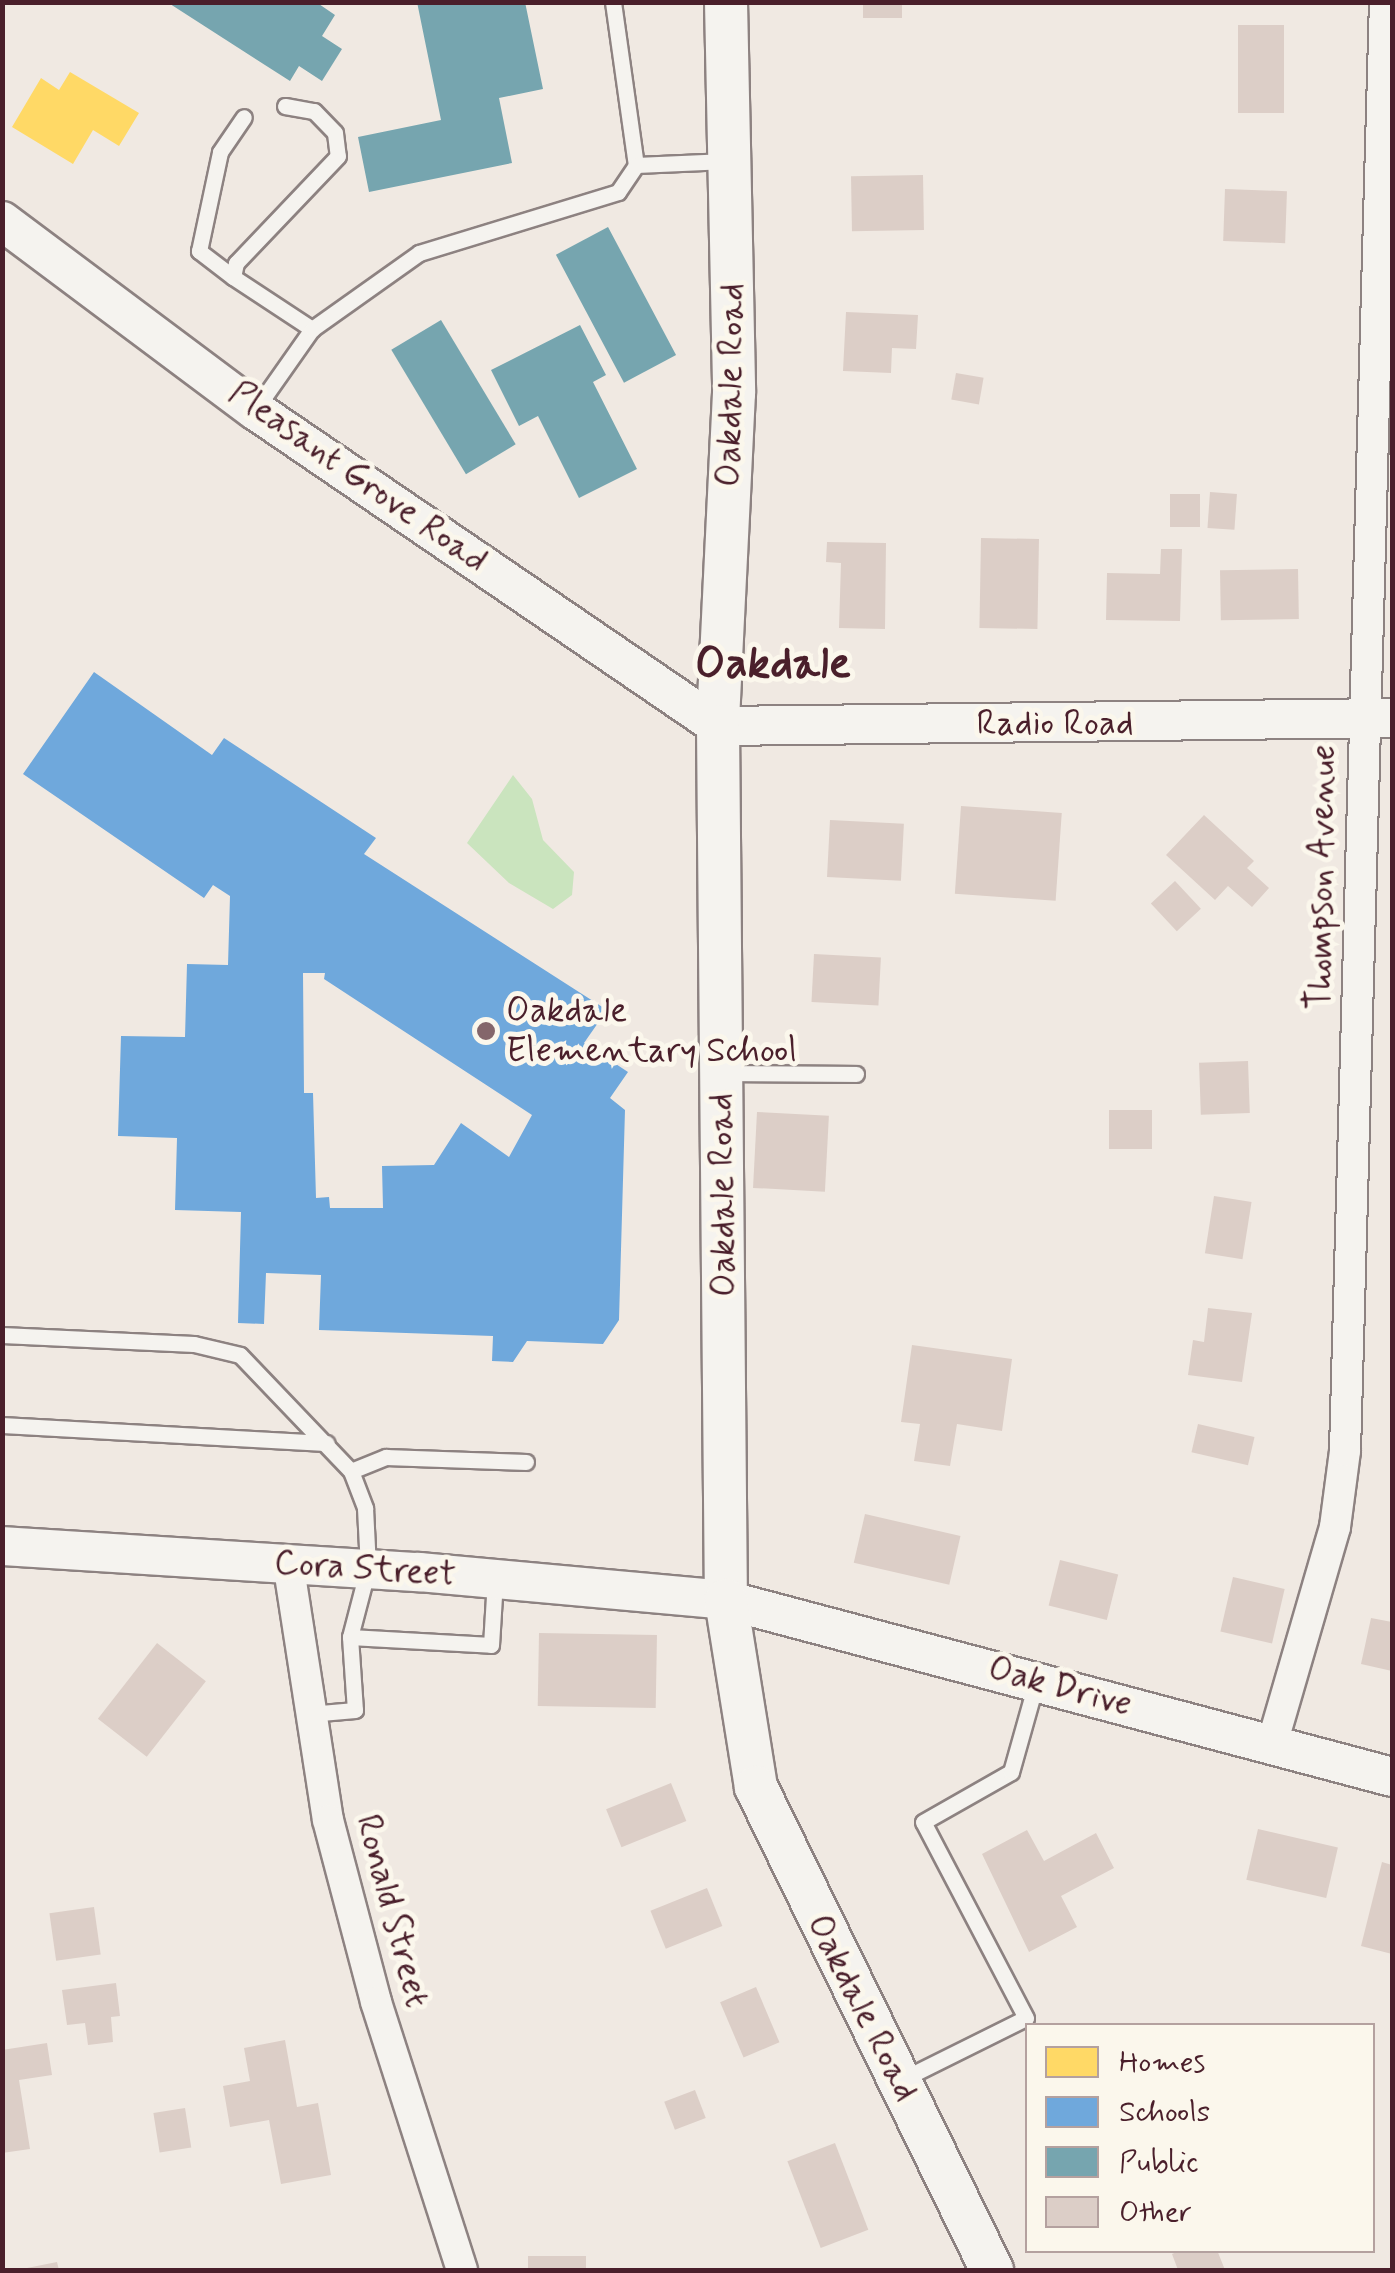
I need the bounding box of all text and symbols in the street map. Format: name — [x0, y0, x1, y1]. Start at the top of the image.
street label: Oakdale Road — [708, 284, 754, 486]
street label: Pleasant Grove Road — [222, 373, 494, 581]
district label: Oakdale — [695, 638, 851, 692]
street label: Radio Road — [976, 703, 1134, 745]
street label: Thompson Avenue — [1299, 747, 1345, 1007]
place label: Oakdale Elementary School — [506, 990, 797, 1072]
marker: Oakdale Elementary School — [475, 1020, 497, 1042]
street label: Oakdale Road — [700, 1094, 746, 1296]
street label: Cora Street — [274, 1542, 456, 1596]
street label: Oak Drive — [985, 1648, 1135, 1726]
street label: Ronald Street — [345, 1807, 439, 2015]
street label: Oakdale Road — [798, 1909, 926, 2107]
legend — [1025, 2023, 1375, 2253]
text: Homes — [1119, 2043, 1205, 2082]
text: Schools — [1119, 2093, 1210, 2132]
text: Public — [1119, 2143, 1199, 2182]
text: Other — [1119, 2193, 1192, 2232]

